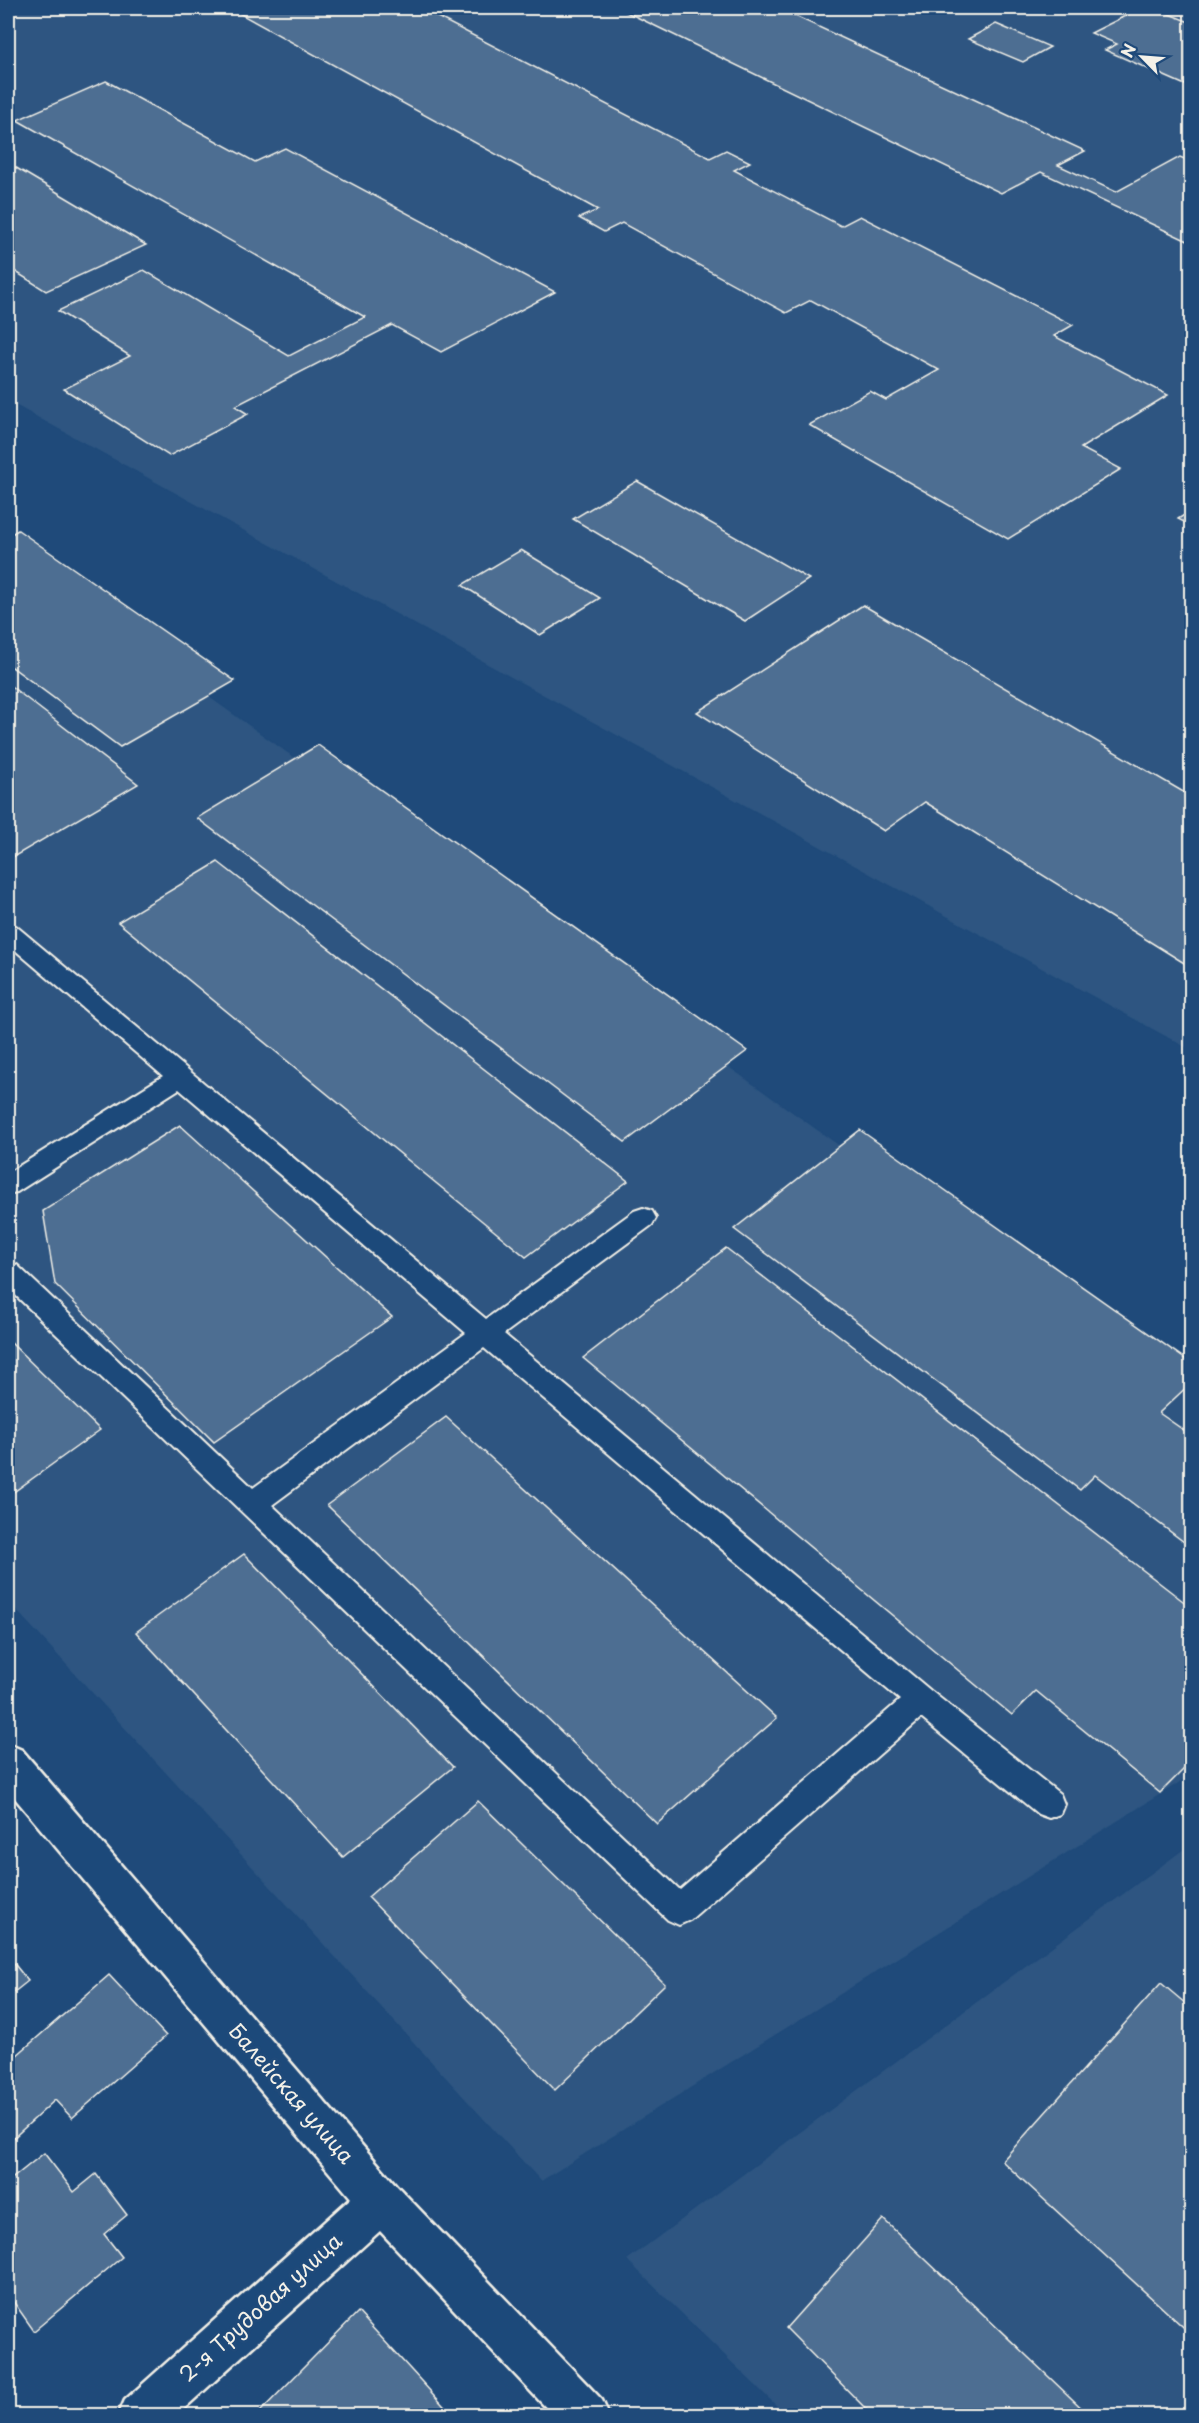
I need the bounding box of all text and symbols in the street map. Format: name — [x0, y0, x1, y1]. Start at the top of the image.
north arrow — [1112, 27, 1172, 87]
text: N — [1114, 39, 1141, 61]
street label: Балейская улица — [222, 2015, 363, 2171]
street label: 2-я Трудовая улица — [171, 2224, 349, 2389]

